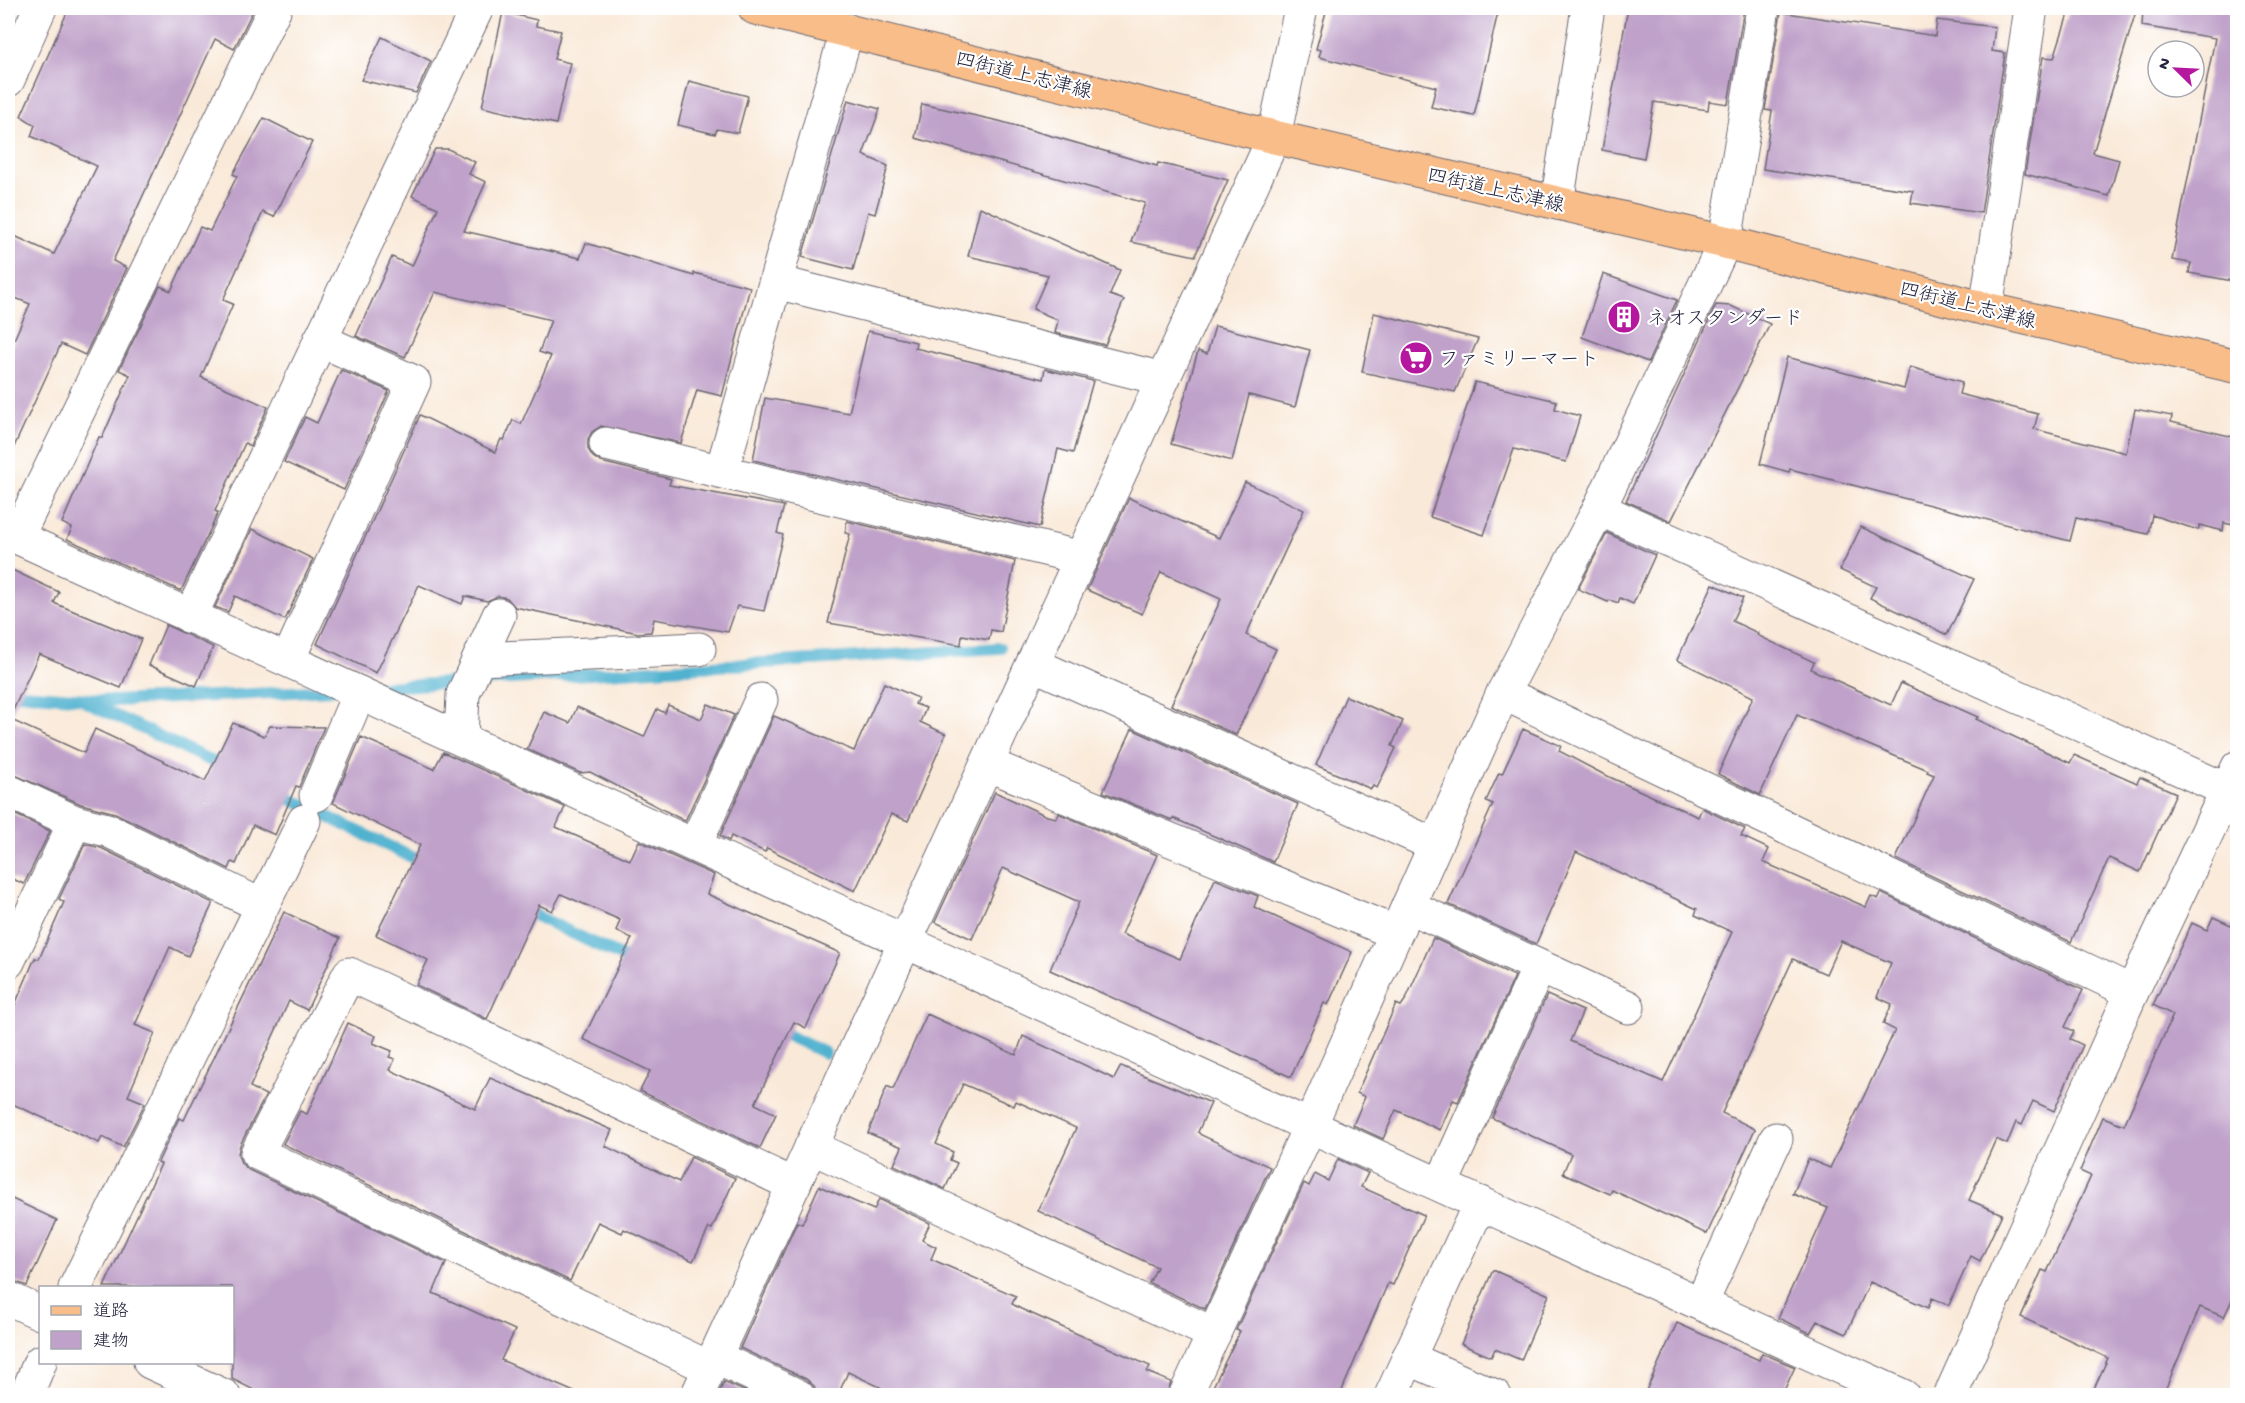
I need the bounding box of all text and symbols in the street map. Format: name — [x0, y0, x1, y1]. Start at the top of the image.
north arrow — [2146, 39, 2206, 99]
street label: 四街道上志津線 — [952, 47, 1094, 105]
text: N — [2155, 55, 2177, 73]
street label: 四街道上志津線 — [1424, 164, 1566, 219]
street label: 四街道上志津線 — [1896, 277, 2038, 335]
building icon: ネオスタンダード — [1606, 299, 1642, 335]
place label: ネオスタンダード — [1647, 307, 1803, 332]
supermarket icon: ファミリーマート — [1398, 340, 1434, 376]
place label: ファミリーマート — [1439, 350, 1599, 373]
legend — [39, 1286, 234, 1364]
text: 道路 — [93, 1301, 129, 1323]
text: 建物 — [93, 1331, 129, 1353]

